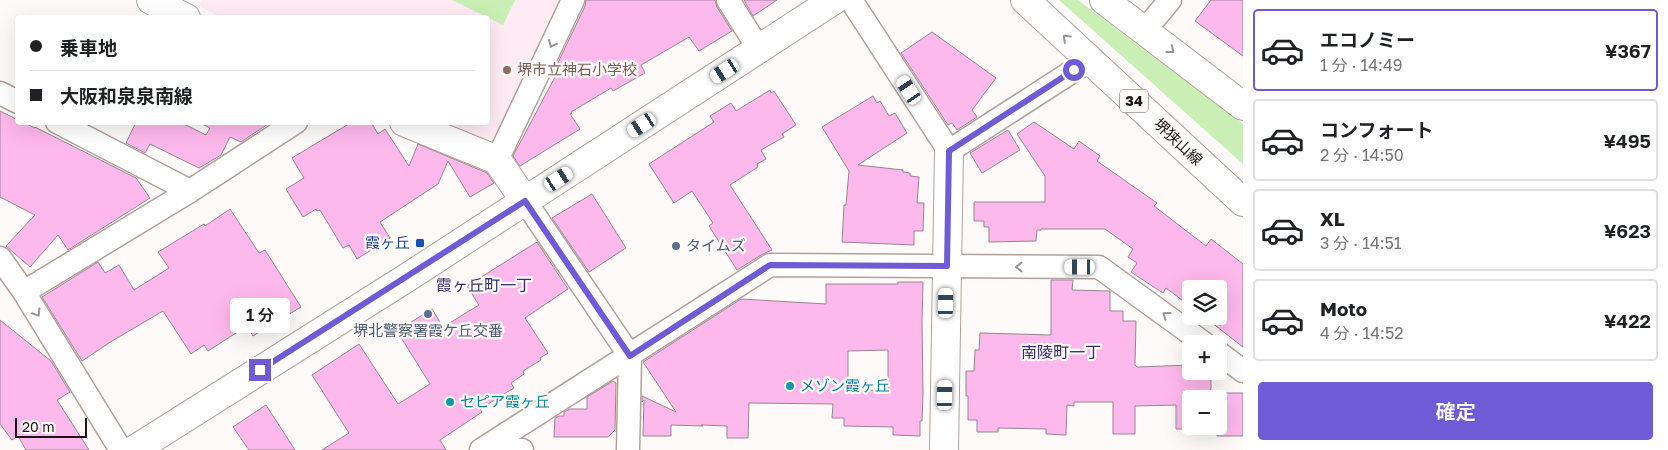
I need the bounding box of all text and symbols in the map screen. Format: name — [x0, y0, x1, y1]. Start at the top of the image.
icon: car — [1260, 28, 1305, 73]
text: エコノミー — [1320, 28, 1415, 51]
one-way arrow — [1062, 35, 1071, 44]
text: 乗車地 — [60, 36, 117, 59]
one-way arrow — [548, 39, 558, 48]
text: ¥367 — [1605, 39, 1651, 62]
one-way arrow — [1165, 45, 1174, 53]
text: 1 分 · 14:49 — [1320, 55, 1402, 75]
car — [708, 57, 741, 85]
route start — [1063, 59, 1085, 81]
place label: 堺市立神石小学校 — [517, 60, 637, 78]
marker: 堺市立神石小学校 — [501, 64, 513, 76]
car — [894, 73, 923, 107]
text: 大阪和泉泉南線 — [60, 84, 193, 107]
road number: 34 — [1120, 90, 1148, 112]
car — [625, 111, 658, 139]
street label: 堺狭山線 — [1151, 114, 1207, 168]
icon: car — [1260, 118, 1305, 163]
text: コンフォート — [1320, 118, 1433, 141]
text: ¥495 — [1603, 129, 1651, 152]
text: 2 分 · 14:50 — [1320, 145, 1404, 165]
car — [542, 165, 575, 193]
text: XL — [1320, 207, 1345, 230]
icon: car — [1260, 208, 1305, 253]
text: ¥623 — [1604, 219, 1651, 242]
place label: 霞ヶ丘 — [365, 233, 410, 251]
text: 3 分 · 14:51 — [1320, 233, 1402, 253]
place label: タイムズ — [686, 236, 746, 254]
marker: 霞ヶ丘 — [414, 237, 426, 249]
marker: タイムズ — [670, 240, 682, 252]
car — [1065, 260, 1095, 275]
one-way arrow — [1014, 262, 1022, 272]
district label: 霞ヶ丘町一丁 — [436, 275, 532, 295]
map controls — [1182, 280, 1227, 435]
button: layers — [1182, 280, 1227, 325]
car — [938, 288, 953, 318]
text: Moto — [1320, 297, 1367, 320]
callout: 1 分 — [230, 298, 290, 332]
icon: car — [1260, 298, 1305, 343]
text: 1 分 — [246, 305, 274, 325]
one-way arrow — [31, 307, 40, 316]
marker: 堺北警察署霞ケ丘交番 — [422, 308, 434, 320]
text: ¥422 — [1604, 309, 1651, 332]
one-way arrow — [1162, 312, 1172, 321]
place label: 堺北警察署霞ケ丘交番 — [353, 321, 503, 339]
text: 4 分 · 14:52 — [1320, 323, 1403, 343]
button: + — [1182, 335, 1227, 380]
district label: 南陵町一丁 — [1021, 342, 1101, 362]
route end — [249, 359, 271, 381]
place label: メゾン霞ヶ丘 — [800, 376, 890, 394]
marker: メゾン霞ヶ丘 — [784, 380, 796, 392]
car — [937, 380, 952, 410]
button: 確定 — [1258, 382, 1653, 440]
button: − — [1182, 390, 1227, 435]
place label: セピア霞ヶ丘 — [460, 392, 550, 410]
marker: セピア霞ヶ丘 — [444, 396, 456, 408]
scale bar — [15, 415, 88, 438]
text: 20 m — [22, 418, 55, 435]

